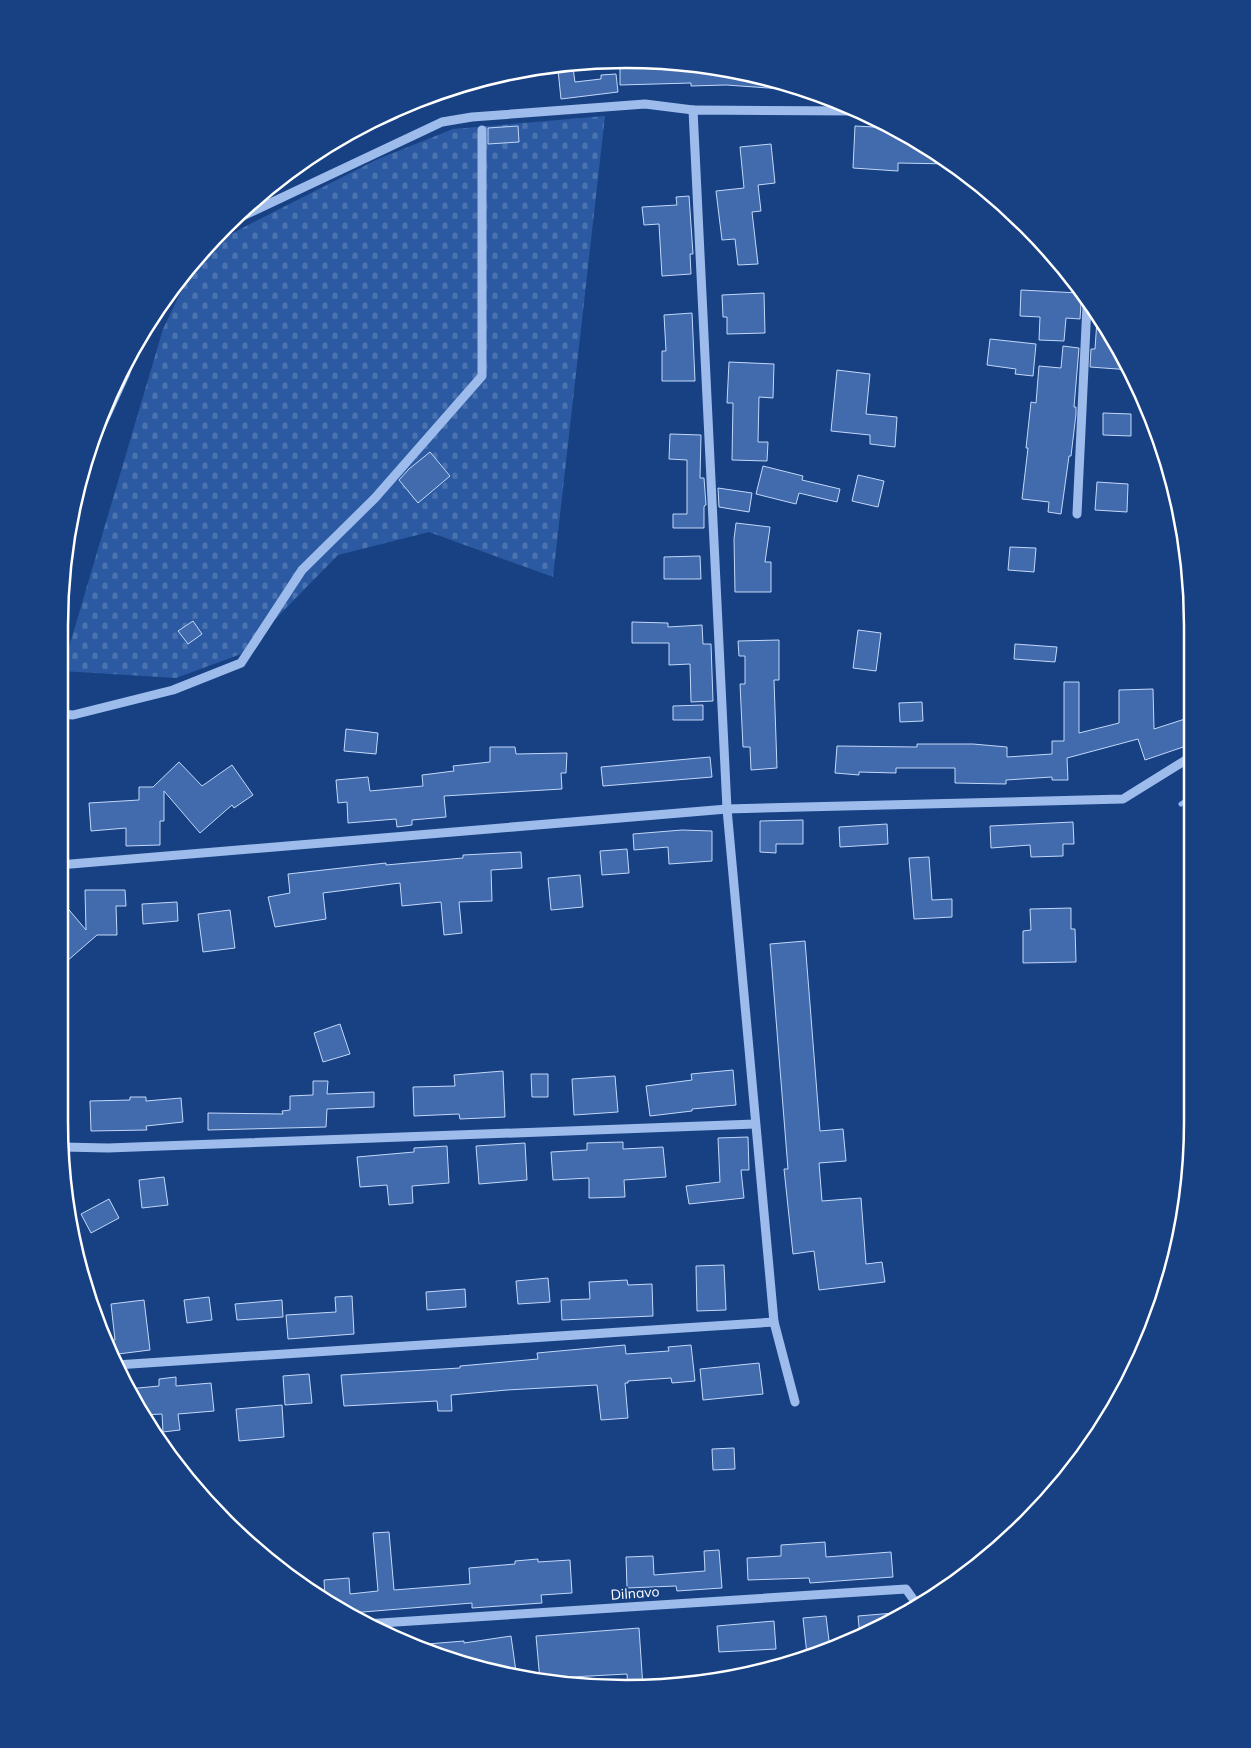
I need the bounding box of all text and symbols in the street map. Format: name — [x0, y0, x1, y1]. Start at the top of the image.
street label: Dilnavo — [610, 1582, 660, 1604]

